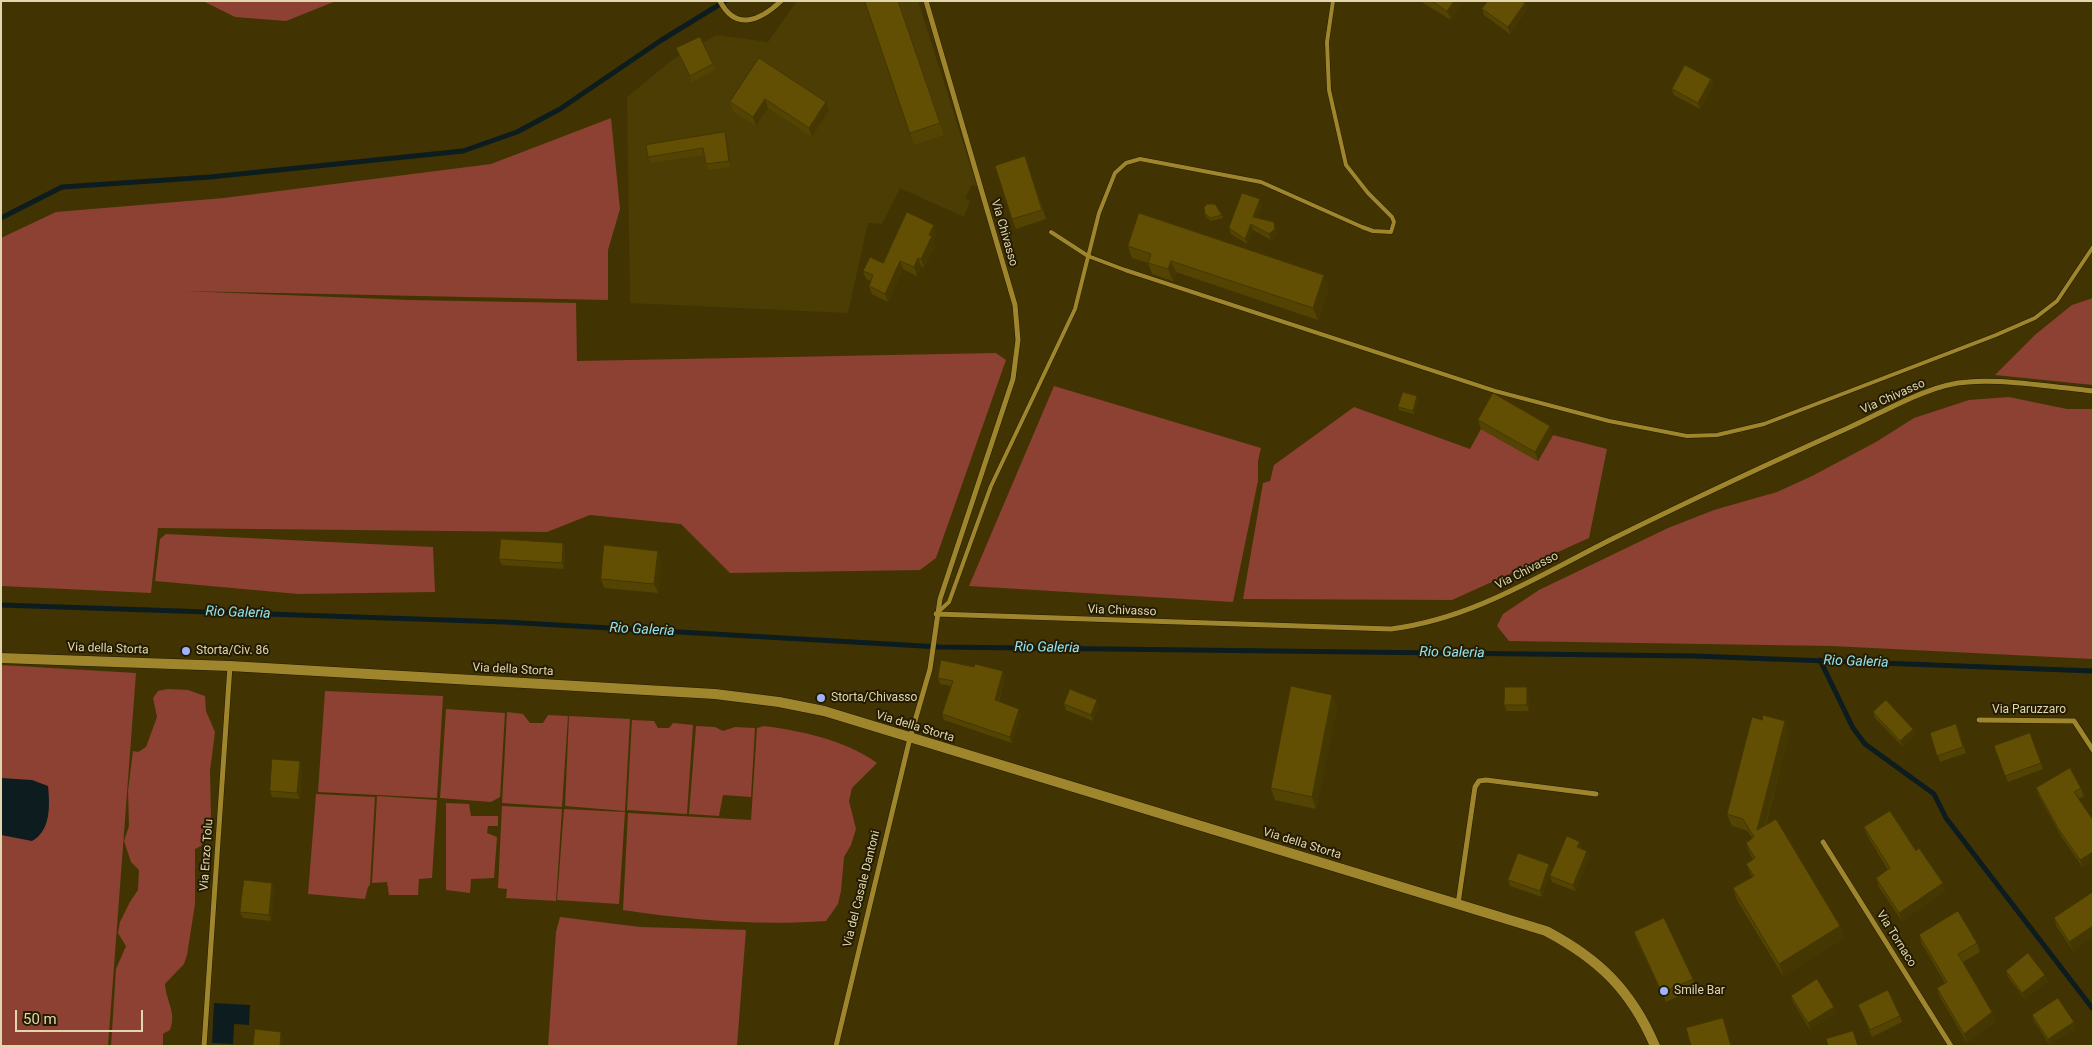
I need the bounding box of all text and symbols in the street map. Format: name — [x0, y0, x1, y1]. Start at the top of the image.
street label: Via Chivasso — [988, 198, 1020, 268]
street label: Via Chivasso — [1859, 376, 1927, 418]
street label: Via Chivasso — [1493, 549, 1561, 593]
water label: Rio Galeria — [205, 603, 271, 623]
street label: Via Chivasso — [1087, 603, 1157, 619]
water label: Rio Galeria — [609, 620, 675, 640]
water label: Rio Galeria — [1014, 639, 1080, 657]
street label: Via della Storta — [67, 640, 149, 658]
place label: Storta/Civ. 86 — [196, 644, 269, 658]
water label: Rio Galeria — [1419, 644, 1485, 662]
marker: Storta/Civ. 86 — [180, 645, 192, 657]
water label: Rio Galeria — [1823, 652, 1889, 672]
street label: Via della Storta — [472, 661, 554, 679]
place label: Storta/Chivasso — [831, 691, 917, 705]
marker: Storta/Chivasso — [815, 692, 827, 704]
street label: Via Paruzzaro — [1992, 703, 2066, 717]
street label: Via della Storta — [874, 708, 956, 746]
street label: Via Enzo Tolu — [197, 819, 217, 891]
street label: Via della Storta — [1261, 825, 1343, 863]
street label: Via del Casale Dantoni — [841, 829, 883, 949]
street label: Via Tornaco — [1873, 908, 1919, 970]
place label: Smile Bar — [1674, 984, 1725, 998]
marker: Smile Bar — [1658, 985, 1670, 997]
scale bar — [18, 1000, 145, 1032]
text: 50 m — [23, 1010, 57, 1028]

